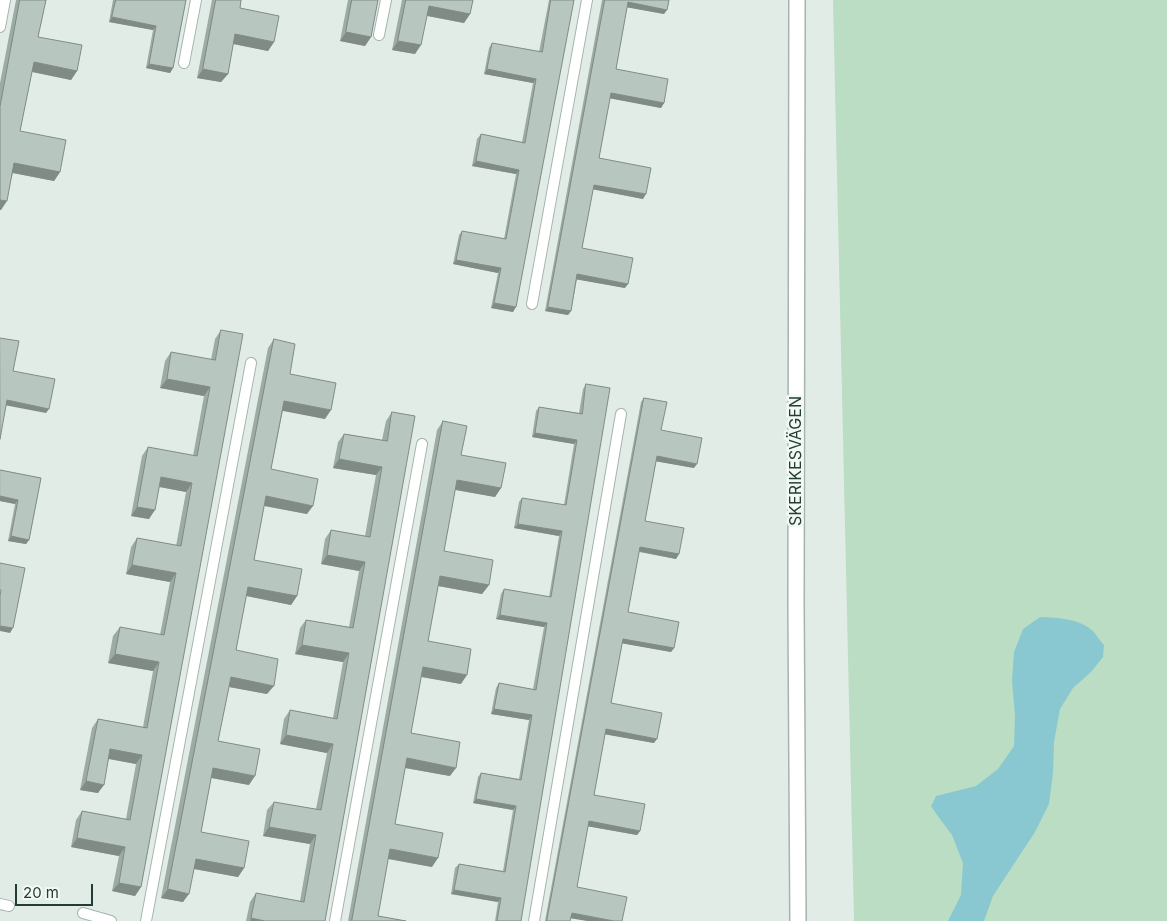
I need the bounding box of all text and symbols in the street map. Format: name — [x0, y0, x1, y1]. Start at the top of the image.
street label: SKERIKESVÄGEN — [786, 396, 806, 526]
scale bar — [18, 874, 95, 906]
text: 20 m — [23, 883, 59, 902]

